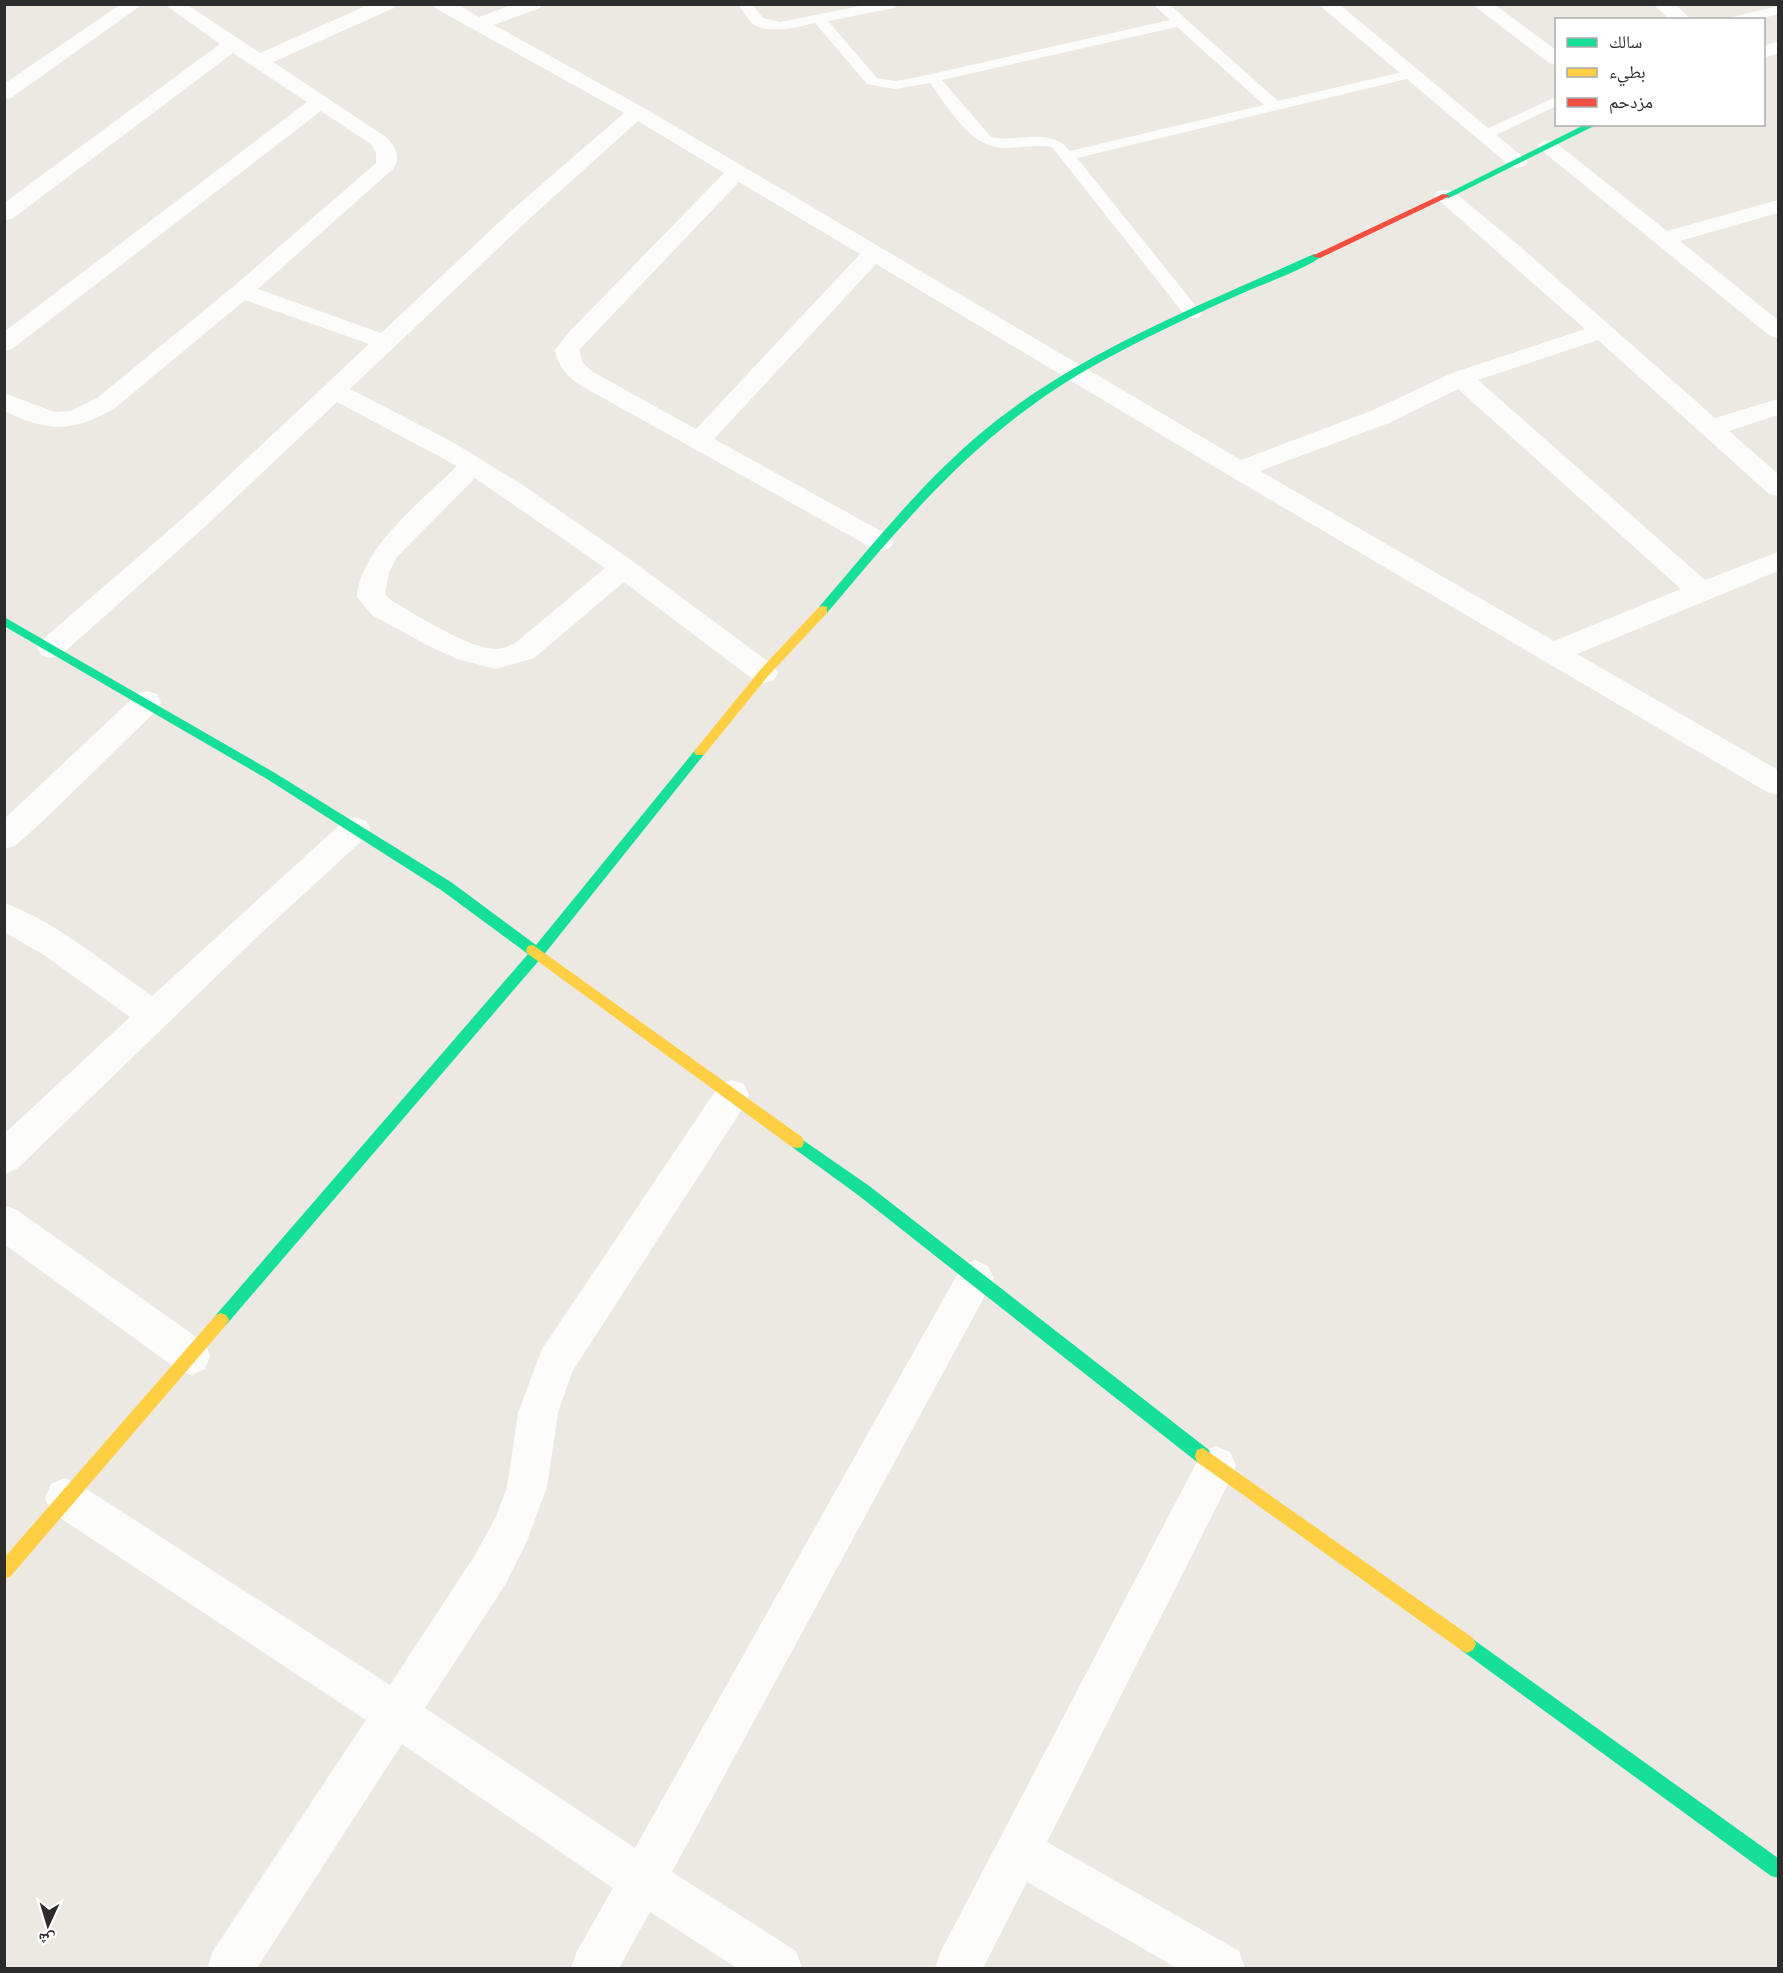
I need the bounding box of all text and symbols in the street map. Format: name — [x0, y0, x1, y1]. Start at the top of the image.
legend — [1555, 18, 1765, 126]
text: سالك — [1609, 31, 1642, 52]
text: بطيء — [1609, 61, 1646, 87]
text: مزدحم — [1609, 91, 1653, 114]
north arrow — [18, 1895, 78, 1955]
text: ش — [38, 1929, 56, 1950]

